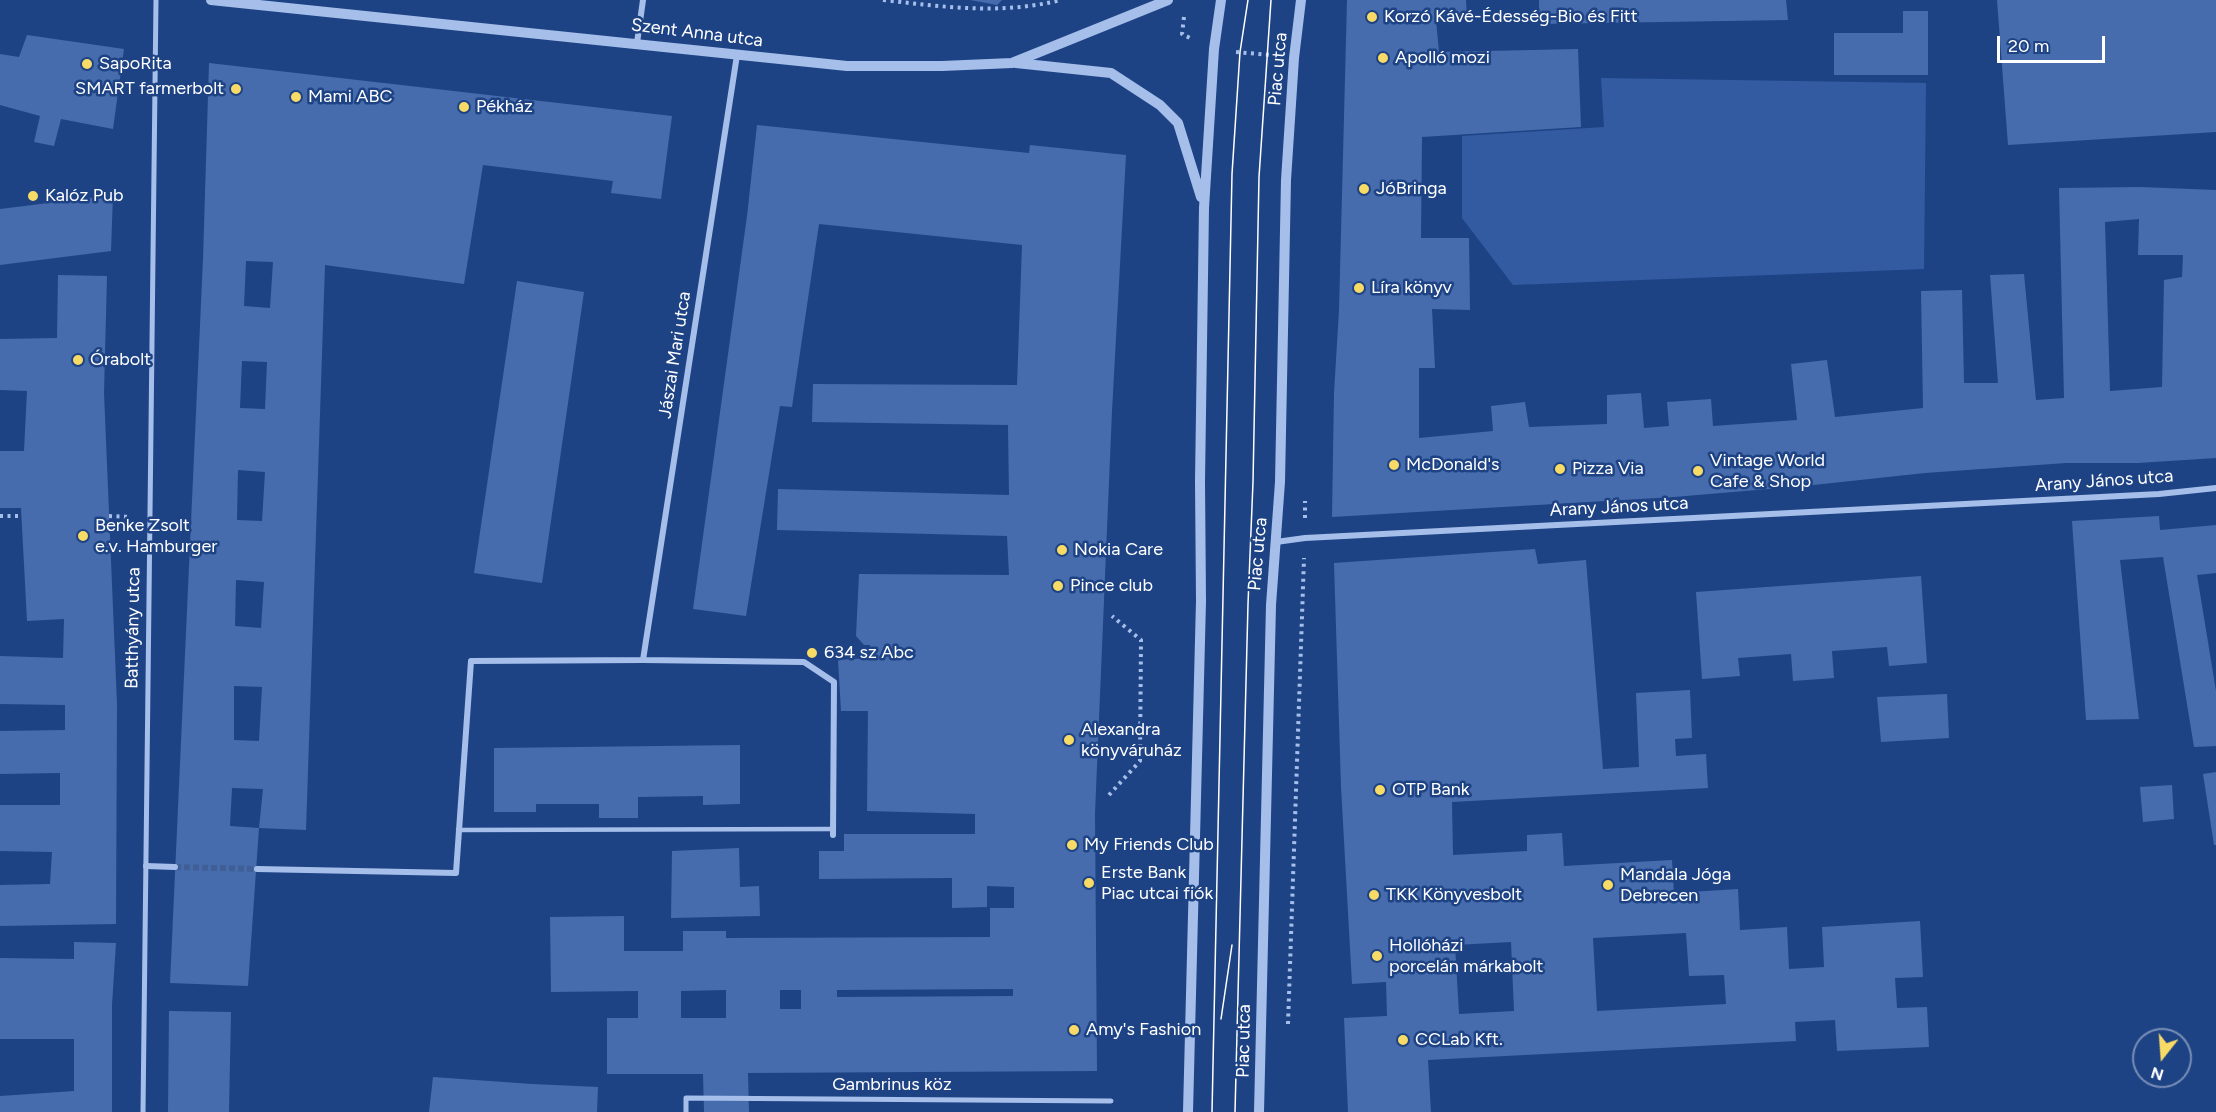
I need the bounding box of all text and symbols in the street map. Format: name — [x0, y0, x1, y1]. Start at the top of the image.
place label: Korzó Kávé-Édesség-Bio és Fitt — [1384, 6, 1637, 28]
marker: Korzó Kávé-Édesség-Bio és Fitt — [1365, 10, 1379, 24]
street label: Szent Anna utca — [630, 14, 764, 52]
scale bar — [2000, 24, 2108, 62]
street label: Piac utca — [1264, 31, 1292, 107]
text: 20 m — [2008, 35, 2049, 57]
place label: Apolló mozi — [1395, 47, 1490, 69]
marker: Apolló mozi — [1376, 51, 1390, 65]
place label: SapoRita — [99, 53, 172, 75]
marker: SapoRita — [80, 57, 94, 71]
place label: SMART farmerbolt — [75, 78, 224, 100]
marker: SMART farmerbolt — [229, 82, 243, 96]
place label: Mami ABC — [308, 86, 393, 108]
marker: Mami ABC — [289, 90, 303, 104]
place label: Pékház — [476, 96, 533, 118]
marker: Pékház — [457, 100, 471, 114]
place label: JóBringa — [1376, 178, 1447, 200]
marker: JóBringa — [1357, 182, 1371, 196]
place label: Kalóz Pub — [45, 185, 124, 207]
marker: Kalóz Pub — [26, 189, 40, 203]
place label: Líra könyv — [1371, 277, 1452, 299]
marker: Líra könyv — [1352, 281, 1366, 295]
street label: Jászai Mari utca — [654, 290, 696, 420]
place label: Órabolt — [90, 349, 151, 371]
marker: Órabolt — [71, 353, 85, 367]
place label: Vintage World Cafe & Shop — [1710, 450, 1825, 492]
place label: McDonald's — [1406, 454, 1500, 476]
marker: McDonald's — [1387, 458, 1401, 472]
place label: Pizza Via — [1572, 458, 1644, 480]
marker: Pizza Via — [1553, 462, 1567, 476]
marker: Vintage World Cafe & Shop — [1691, 464, 1705, 478]
street label: Arany János utca — [2034, 465, 2174, 497]
street label: Arany János utca — [1549, 493, 1689, 521]
place label: Benke Zsolt e.v. Hamburger — [95, 515, 217, 558]
street label: Piac utca — [1244, 516, 1272, 592]
marker: Benke Zsolt e.v. Hamburger — [76, 529, 90, 543]
place label: Nokia Care — [1074, 539, 1163, 561]
marker: Nokia Care — [1055, 543, 1069, 557]
street label: Batthyány utca — [121, 567, 145, 689]
place label: Pince club — [1070, 575, 1153, 597]
marker: Pince club — [1051, 579, 1065, 593]
place label: 634 sz Abc — [824, 642, 914, 664]
marker: 634 sz Abc — [805, 646, 819, 660]
place label: Alexandra könyváruház — [1081, 719, 1182, 762]
marker: Alexandra könyváruház — [1062, 733, 1076, 747]
place label: OTP Bank — [1392, 779, 1470, 801]
marker: OTP Bank — [1373, 783, 1387, 797]
place label: My Friends Club — [1084, 834, 1214, 856]
marker: My Friends Club — [1065, 838, 1079, 852]
place label: Erste Bank Piac utcai fiók — [1101, 862, 1213, 904]
place label: Mandala Jóga Debrecen — [1620, 864, 1731, 906]
marker: Erste Bank Piac utcai fiók — [1082, 876, 1096, 890]
marker: Mandala Jóga Debrecen — [1601, 878, 1615, 892]
place label: TKK Könyvesbolt — [1386, 884, 1522, 906]
marker: TKK Könyvesbolt — [1367, 888, 1381, 902]
place label: Hollóházi porcelán márkabolt — [1389, 935, 1543, 978]
marker: Hollóházi porcelán márkabolt — [1370, 949, 1384, 963]
street label: Piac utca — [1233, 1004, 1255, 1078]
place label: Amy's Fashion — [1086, 1019, 1201, 1041]
marker: Amy's Fashion — [1067, 1023, 1081, 1037]
north arrow — [2132, 1028, 2192, 1088]
place label: CCLab Kft. — [1415, 1029, 1503, 1051]
marker: CCLab Kft. — [1396, 1033, 1410, 1047]
text: N — [2148, 1063, 2166, 1085]
street label: Gambrinus köz — [832, 1074, 952, 1096]

